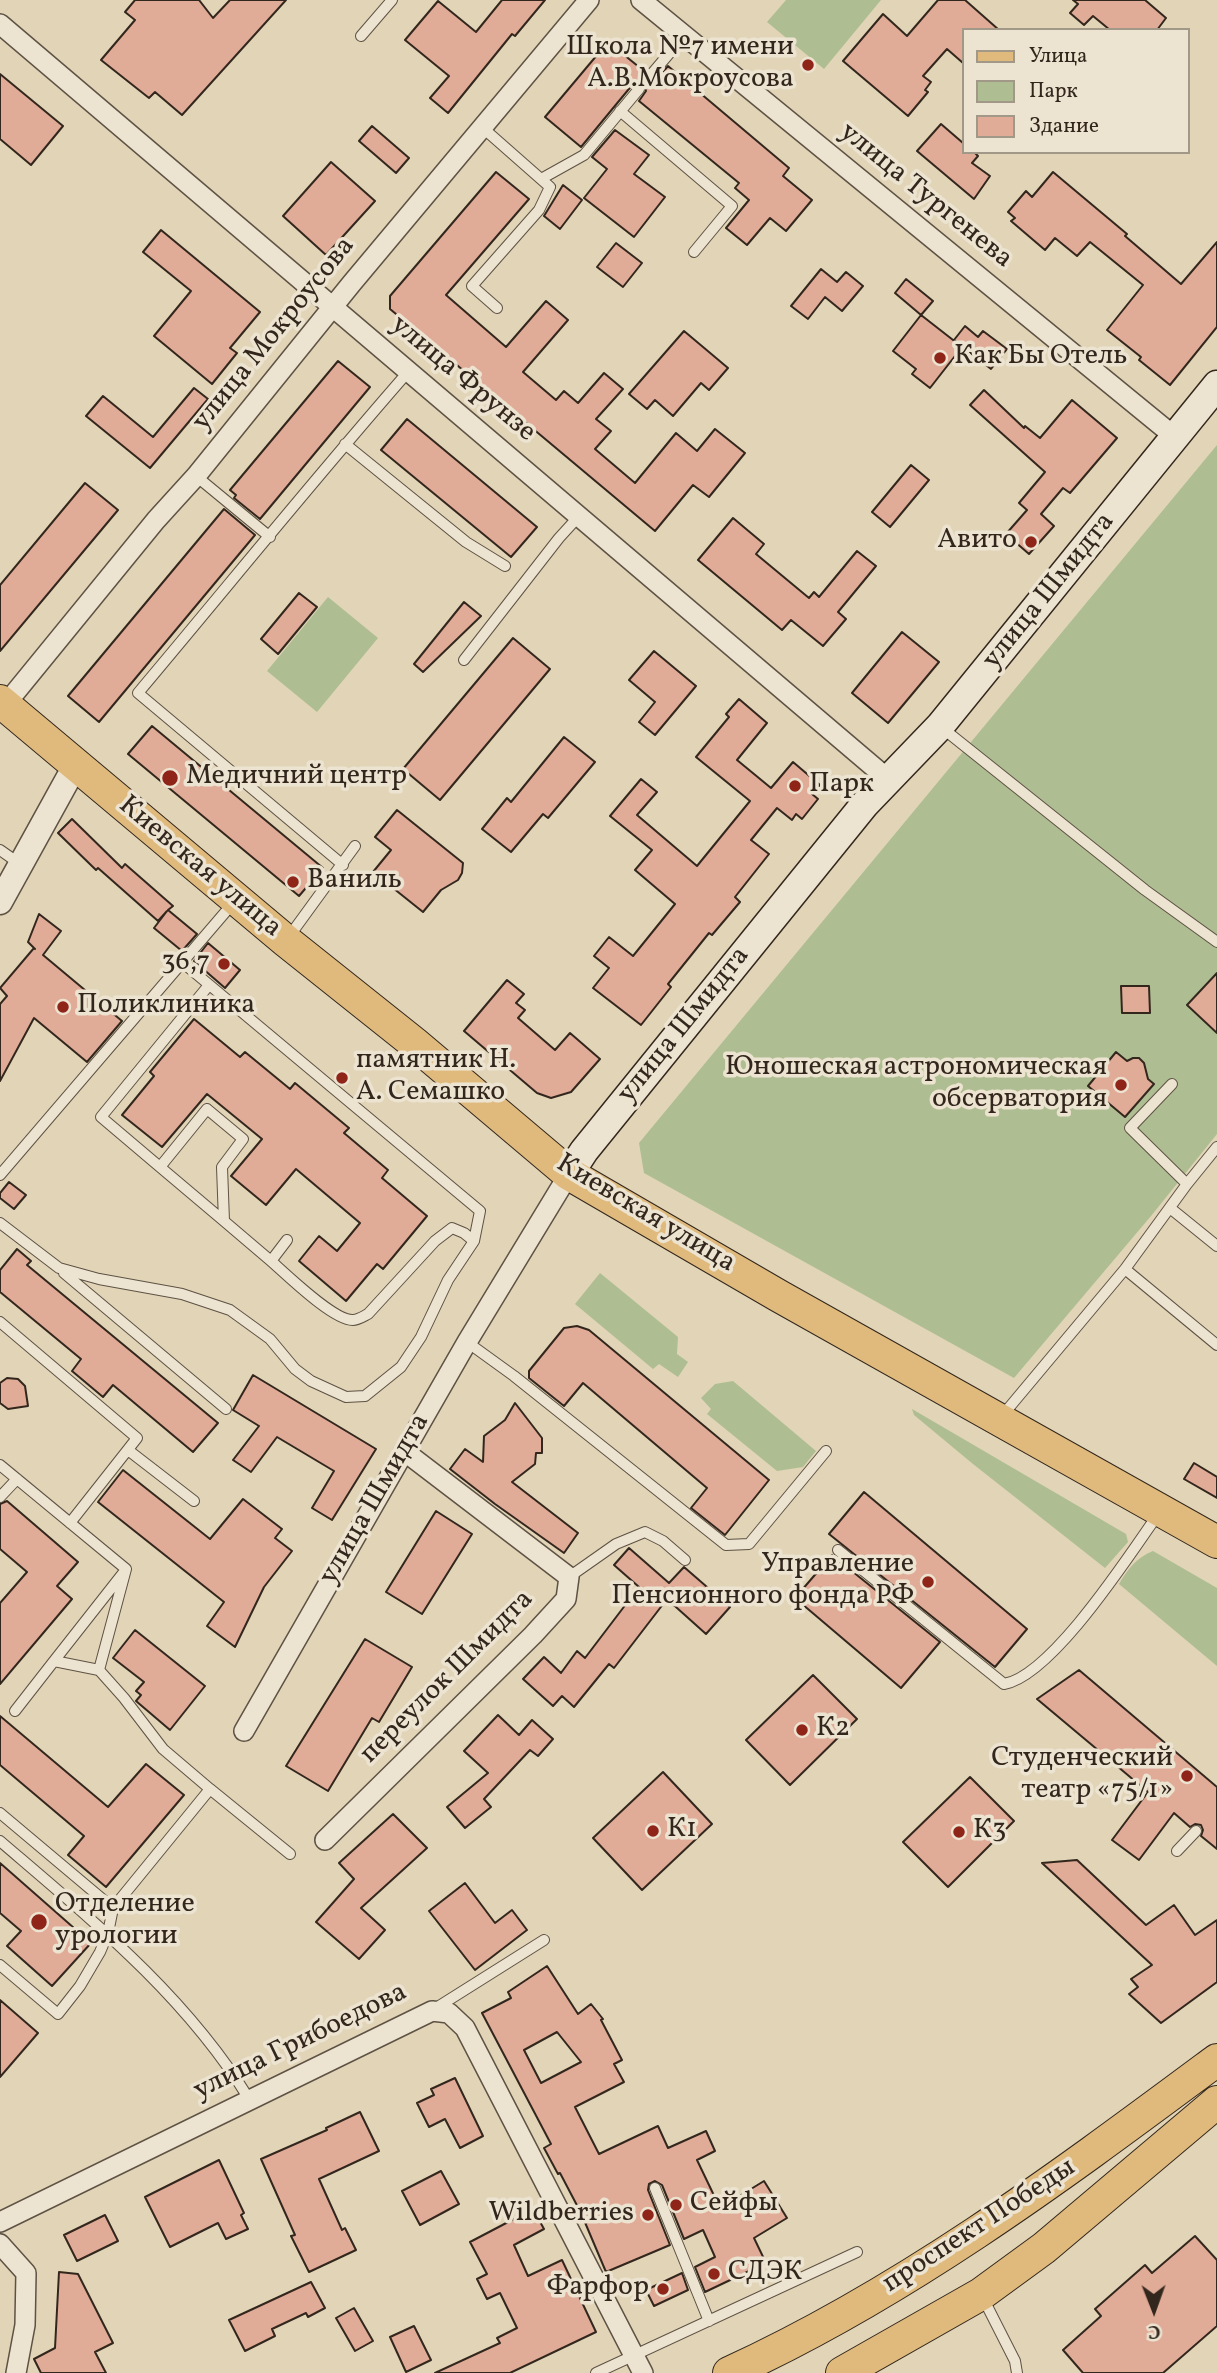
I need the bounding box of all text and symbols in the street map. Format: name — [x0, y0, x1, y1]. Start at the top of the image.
legend — [962, 28, 1189, 154]
place label: Школа №7 имени А.В.Мокроусова — [566, 32, 794, 98]
text: Улица — [1029, 42, 1087, 71]
marker: Школа №7 имени А.В.Мокроусова — [800, 57, 816, 73]
text: Парк — [1029, 77, 1078, 106]
text: Здание — [1029, 112, 1099, 141]
street label: улица Тургенева — [831, 117, 1019, 277]
street label: улица Мокроусова — [186, 231, 364, 439]
street label: улица Фрунзе — [382, 309, 542, 451]
place label: Как Бы Отель — [954, 341, 1127, 375]
marker: Как Бы Отель — [932, 350, 948, 366]
street label: улица Шмидта — [977, 507, 1123, 677]
place label: Авито — [937, 525, 1017, 559]
marker: Авито — [1023, 534, 1039, 550]
place label: Медичний центр — [186, 761, 407, 795]
marker: Медичний центр — [160, 768, 180, 788]
place label: Парк — [809, 769, 874, 803]
marker: Парк — [787, 778, 803, 794]
street label: Киевская улица — [110, 790, 288, 946]
place label: Ваниль — [307, 865, 402, 899]
marker: Ваниль — [285, 874, 301, 890]
street label: улица Шмидта — [612, 941, 758, 1111]
place label: 36,7 — [161, 947, 210, 981]
marker: 36,7 — [216, 956, 232, 972]
place label: Поликлиника — [77, 990, 255, 1024]
marker: Поликлиника — [55, 999, 71, 1015]
place label: памятник Н. А. Семашко — [356, 1045, 516, 1111]
place label: Юношеская астрономическая обсерватория — [725, 1052, 1107, 1118]
marker: памятник Н. А. Семашко — [334, 1070, 350, 1086]
marker: Юношеская астрономическая обсерватория — [1113, 1077, 1129, 1093]
street label: Киевская улица — [549, 1148, 741, 1282]
street label: улица Шмидта — [314, 1409, 438, 1591]
place label: Управление Пенсионного фонда РФ — [611, 1549, 914, 1615]
marker: Управление Пенсионного фонда РФ — [920, 1574, 936, 1590]
street label: переулок Шмидта — [354, 1584, 542, 1772]
place label: К2 — [816, 1713, 850, 1747]
marker: К2 — [794, 1722, 810, 1738]
place label: Студенческий театр «75/1» — [991, 1743, 1173, 1809]
marker: Студенческий театр «75/1» — [1179, 1768, 1195, 1784]
place label: К1 — [667, 1814, 697, 1848]
place label: К3 — [973, 1815, 1006, 1849]
marker: К1 — [645, 1823, 661, 1839]
marker: К3 — [951, 1824, 967, 1840]
place label: Отделение урологии — [55, 1889, 195, 1955]
marker: Отделение урологии — [29, 1912, 49, 1932]
street label: улица Грибоедова — [189, 1977, 413, 2109]
street label: проспект Победы — [877, 2152, 1083, 2302]
place label: Сейфы — [690, 2188, 778, 2222]
marker: Сейфы — [668, 2197, 684, 2213]
place label: Wildberries — [488, 2198, 634, 2232]
marker: Wildberries — [640, 2207, 656, 2223]
place label: СДЭК — [728, 2257, 802, 2291]
marker: СДЭК — [706, 2266, 722, 2282]
place label: Фарфор — [547, 2272, 649, 2306]
north arrow — [1119, 2275, 1189, 2345]
marker: Фарфор — [655, 2281, 671, 2297]
text: С — [1148, 2318, 1161, 2344]

